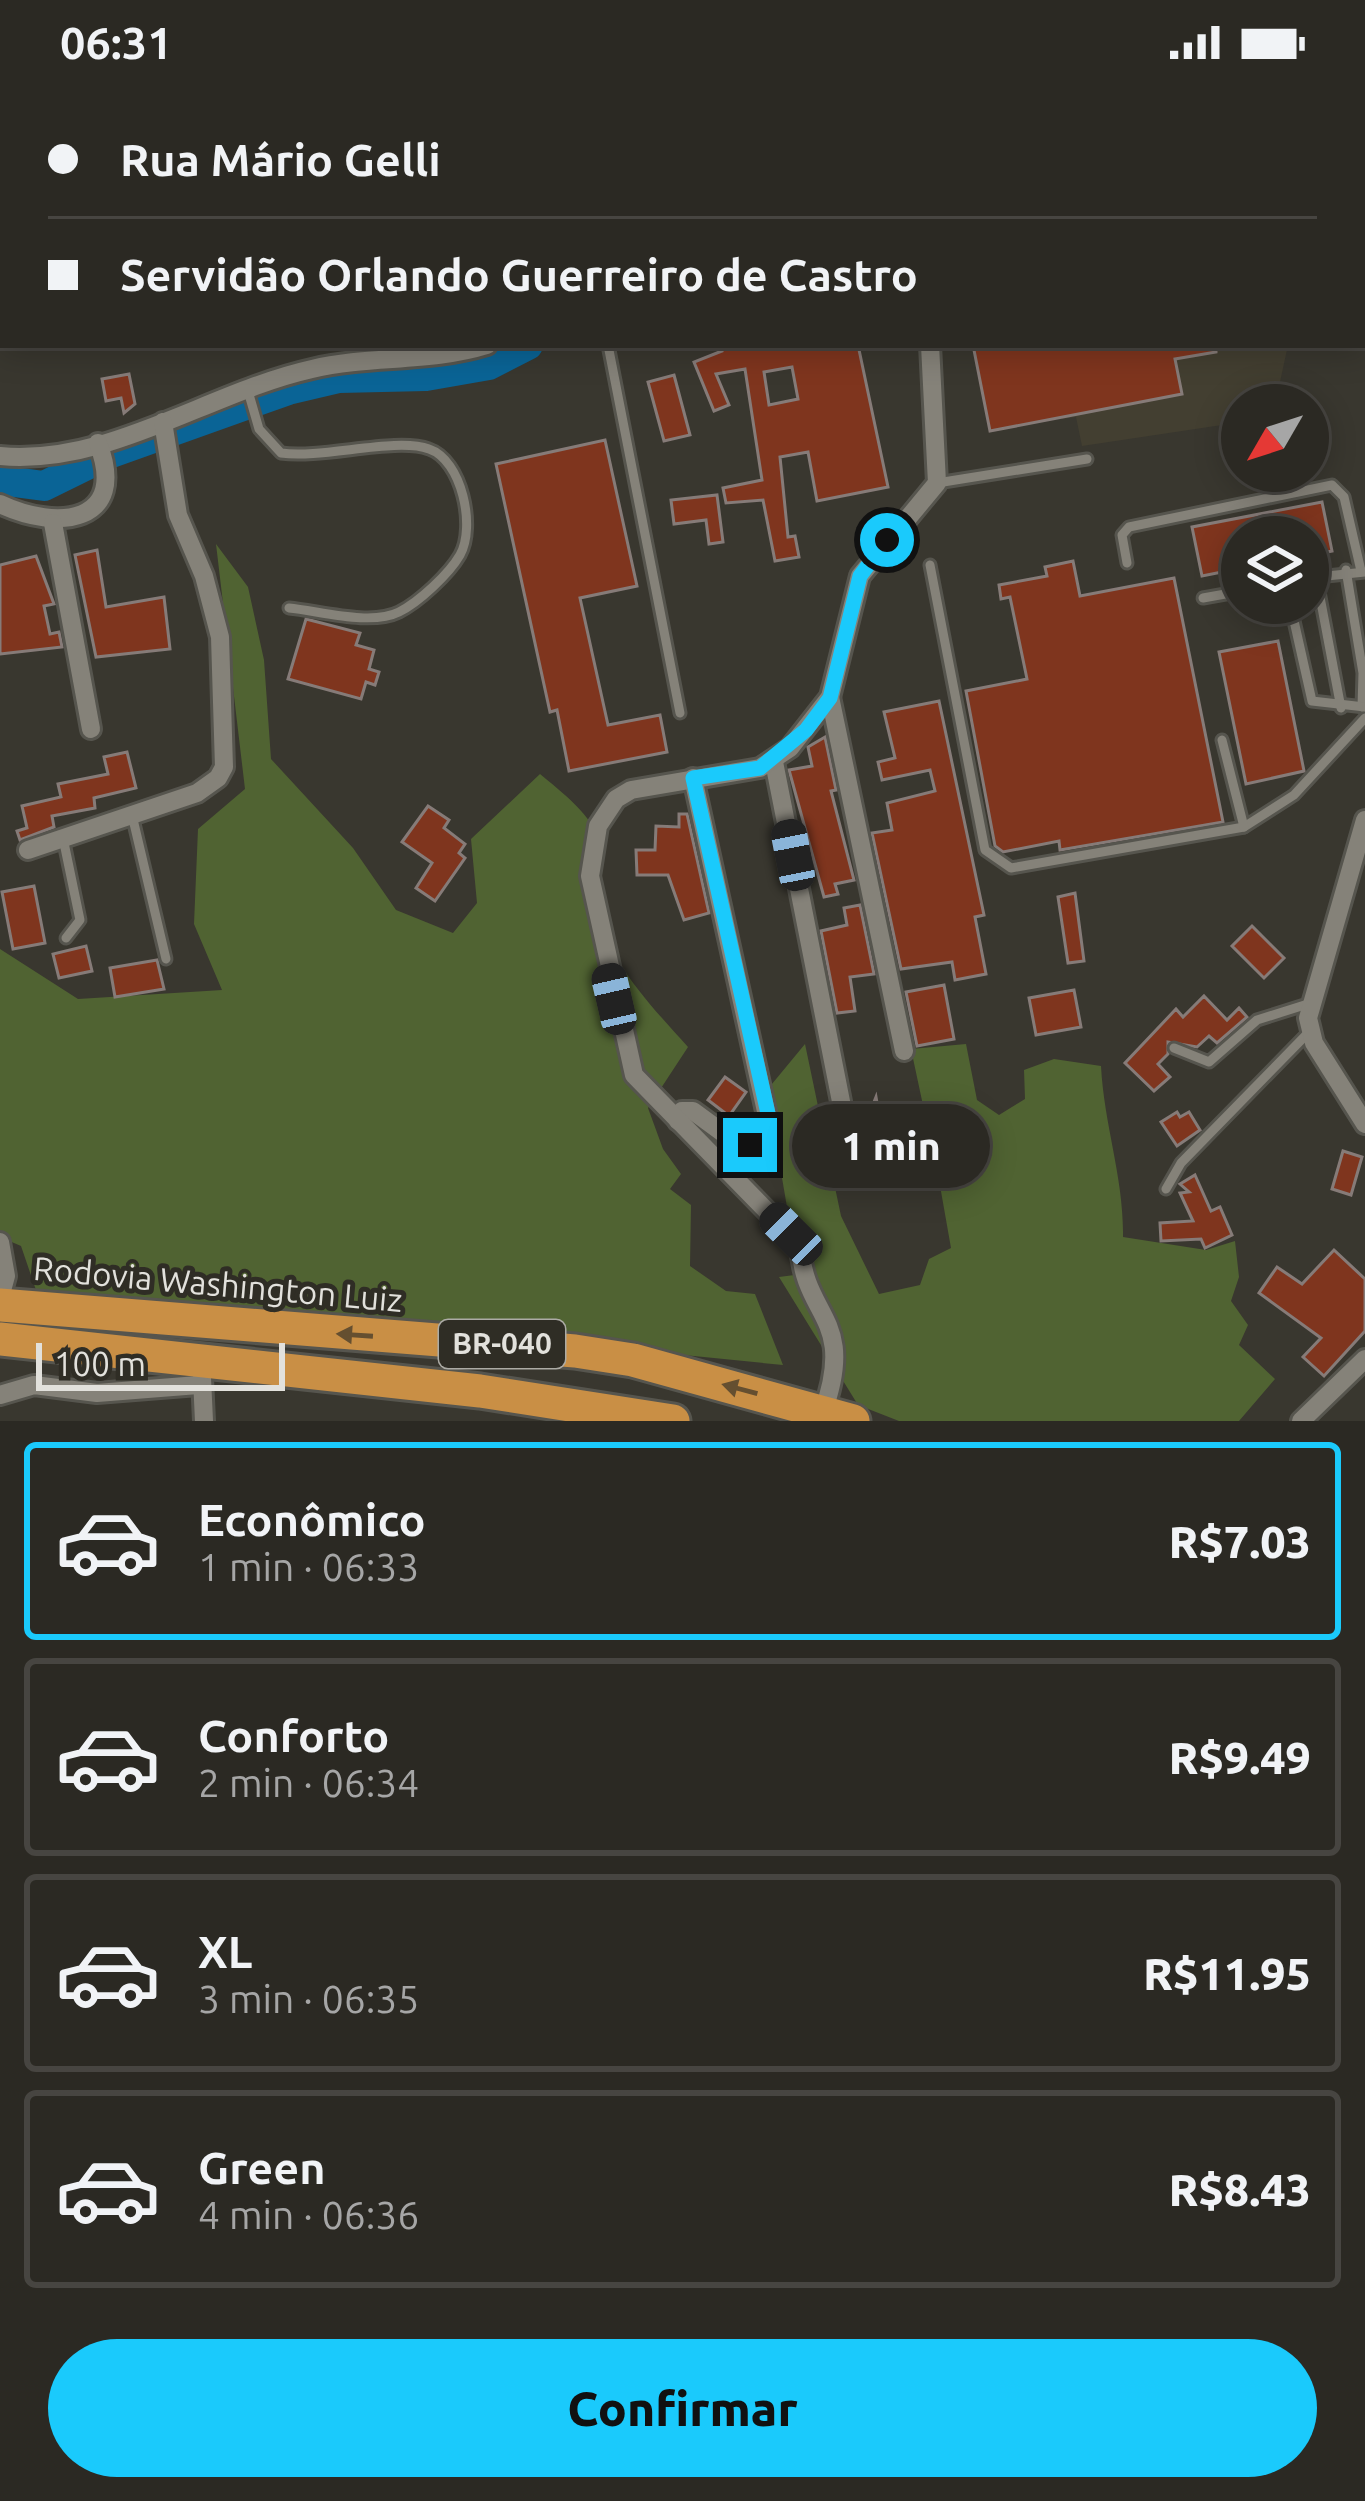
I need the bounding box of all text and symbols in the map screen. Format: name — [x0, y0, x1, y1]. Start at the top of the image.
text: 06:31 — [60, 17, 173, 68]
text: Rua Mário Gelli — [120, 134, 441, 185]
text: Servidão Orlando Guerreiro de Castro — [120, 249, 918, 300]
north arrow — [1221, 384, 1329, 492]
map controls — [1221, 384, 1329, 624]
route start — [860, 513, 914, 567]
button: layers — [1221, 516, 1329, 624]
car — [768, 816, 818, 894]
car — [588, 960, 640, 1038]
callout: 1 min — [792, 1103, 990, 1187]
route end — [723, 1118, 777, 1172]
text: 1 min — [841, 1124, 941, 1167]
car — [753, 1196, 829, 1272]
street label: Rodovia Washington Luiz — [32, 1249, 404, 1318]
road number: BR-040 — [439, 1320, 565, 1368]
one-way arrow — [335, 1325, 373, 1344]
scale bar — [36, 1337, 285, 1390]
text: 100 m — [54, 1345, 146, 1382]
one-way arrow — [721, 1379, 758, 1398]
icon: car — [54, 1487, 162, 1595]
text: Econômico — [198, 1494, 426, 1545]
text: R$7.03 — [1168, 1516, 1311, 1567]
text: 1 min · 06:33 — [198, 1545, 419, 1588]
icon: car — [54, 1703, 162, 1811]
text: Conforto — [198, 1710, 389, 1761]
text: R$9.49 — [1168, 1732, 1311, 1783]
text: 2 min · 06:34 — [198, 1761, 419, 1804]
icon: car — [54, 1919, 162, 2027]
text: XL — [198, 1926, 252, 1977]
text: R$11.95 — [1143, 1948, 1311, 1999]
text: 3 min · 06:35 — [198, 1977, 419, 2020]
icon: car — [54, 2135, 162, 2243]
text: Green — [198, 2142, 325, 2193]
text: R$8.43 — [1168, 2164, 1311, 2215]
text: 4 min · 06:36 — [198, 2193, 419, 2236]
button: Confirmar — [48, 2339, 1317, 2477]

